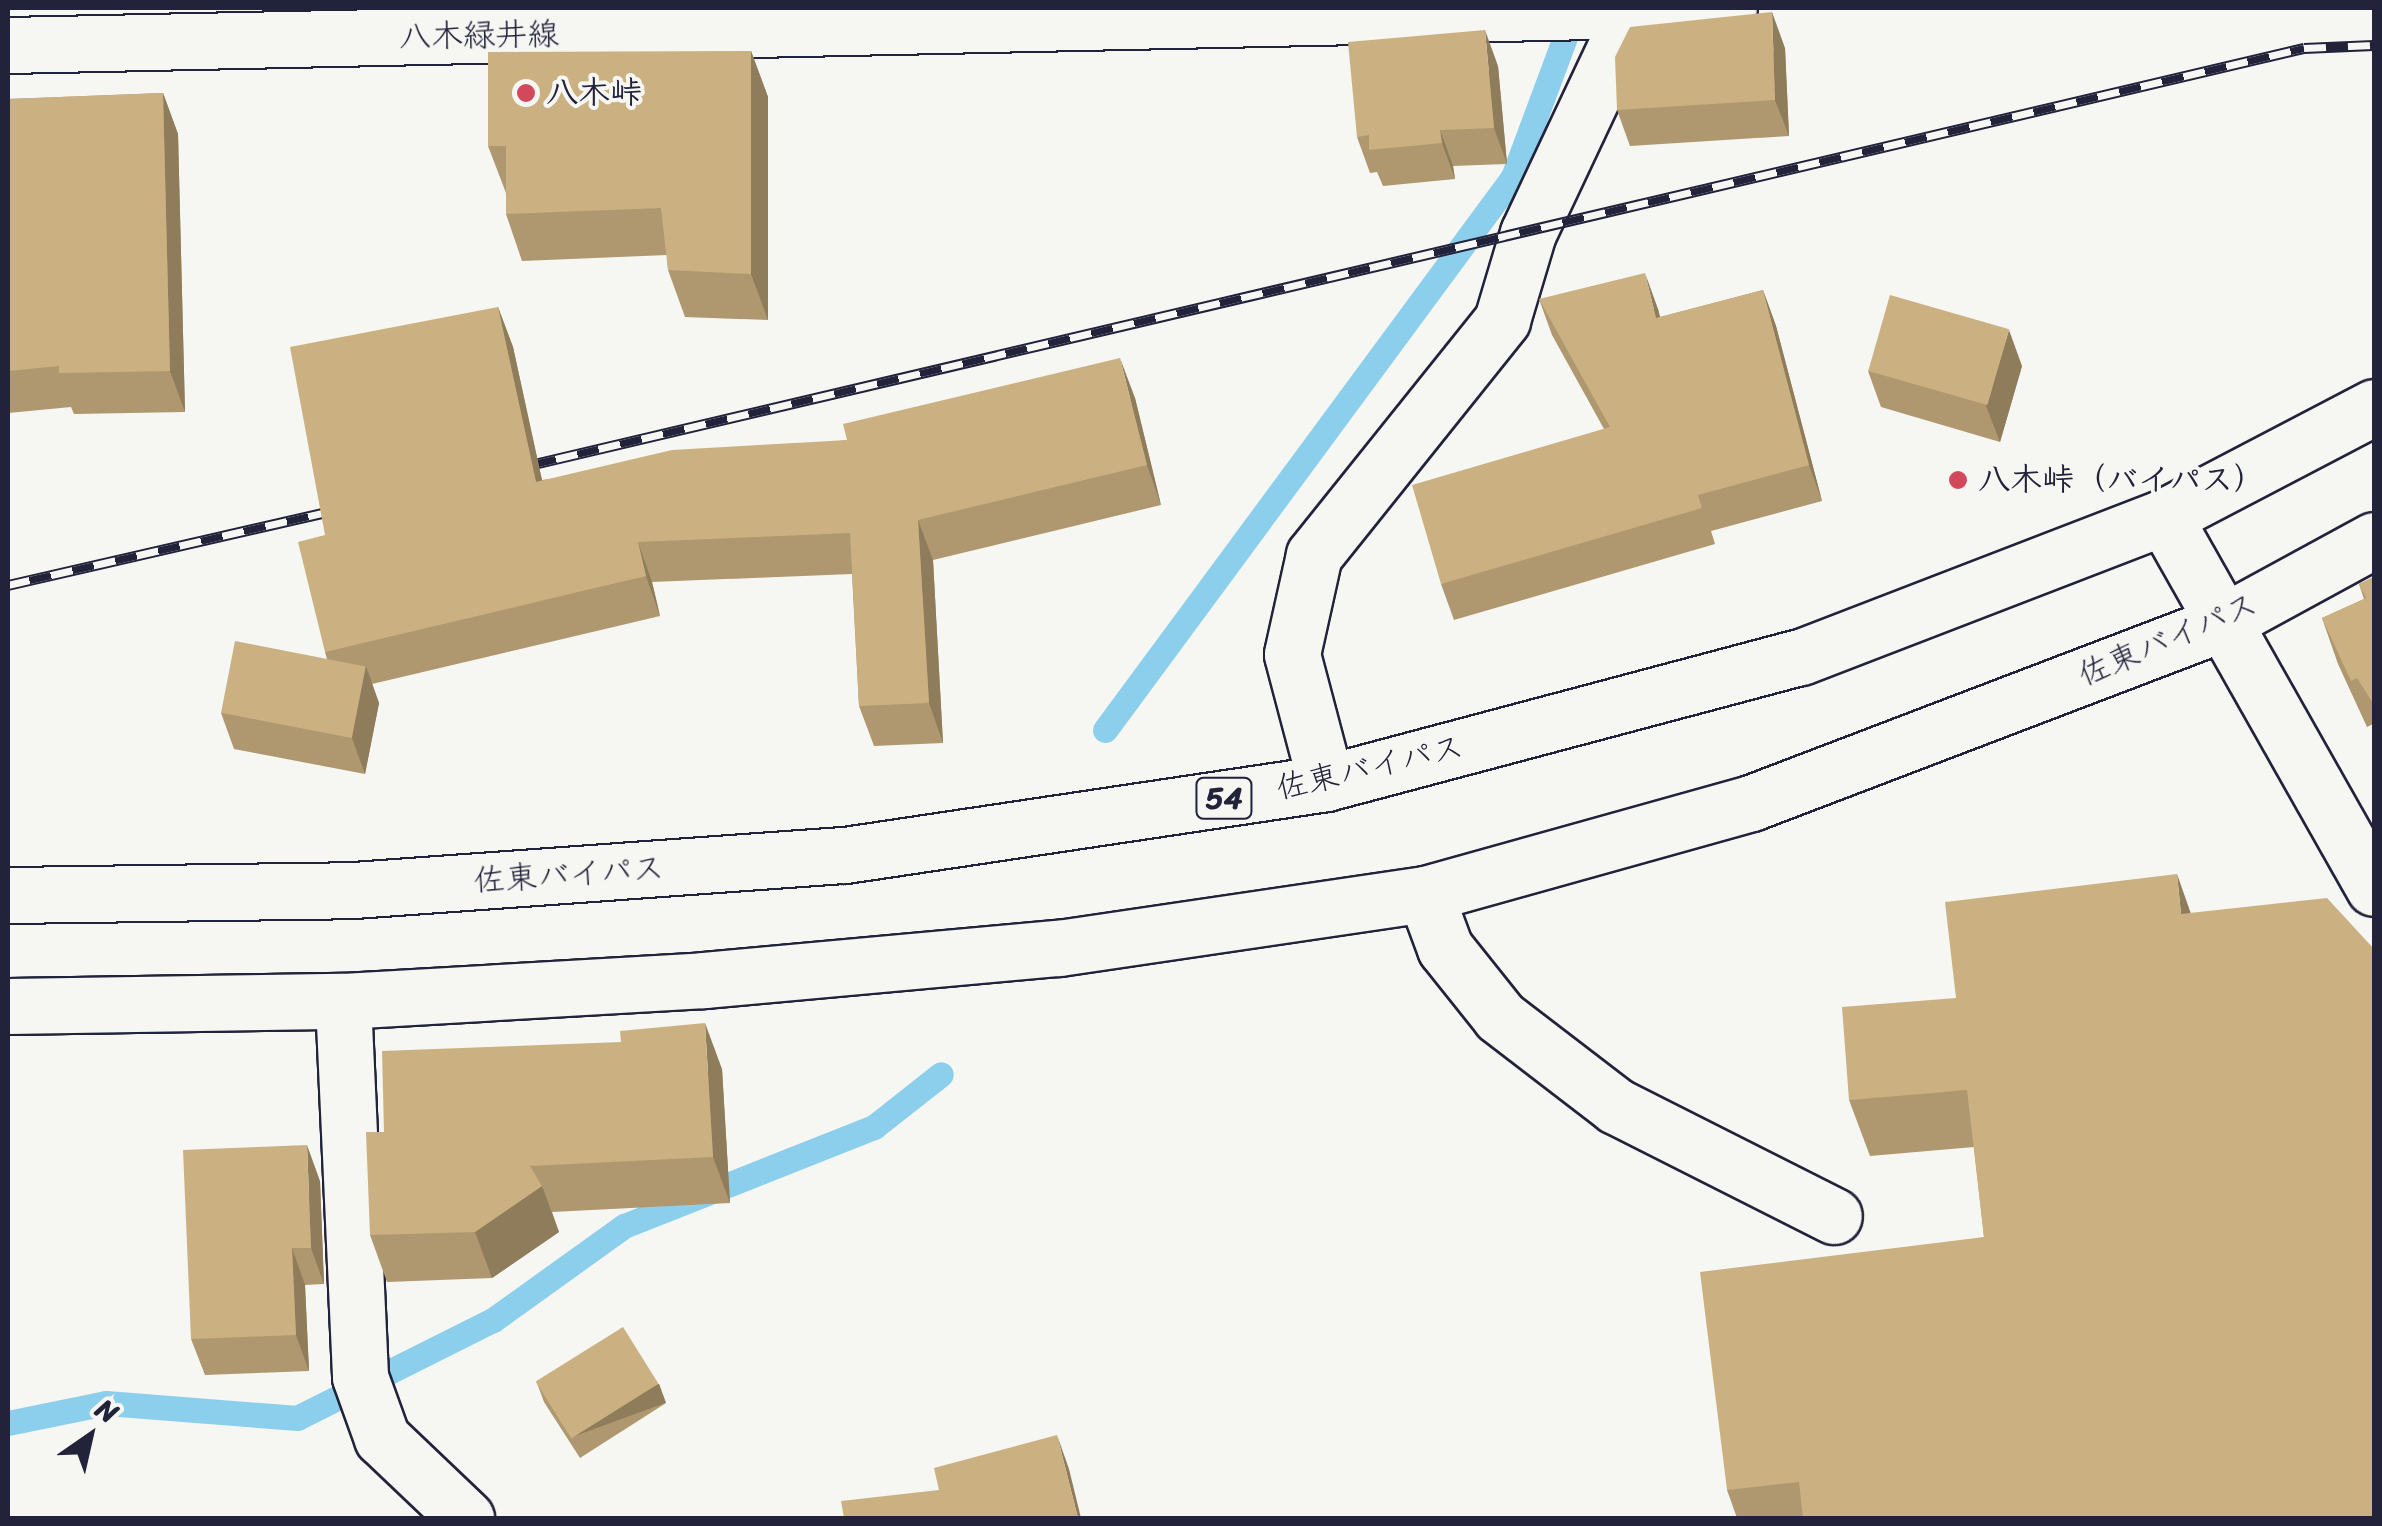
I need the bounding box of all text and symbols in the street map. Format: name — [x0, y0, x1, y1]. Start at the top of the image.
street label: 八木緑井線 — [399, 15, 559, 57]
place label: 八木峠 — [546, 74, 642, 112]
marker: 八木峠 — [515, 82, 537, 104]
place label: 八木峠（バイパス） — [1978, 461, 2266, 499]
marker: 八木峠（バイパス） — [1947, 469, 1969, 491]
street label: 佐東バイパス — [2072, 585, 2264, 695]
street label: 佐東バイパス — [1272, 728, 1468, 808]
road number: 54 — [1194, 773, 1254, 823]
street label: 佐東バイパス — [472, 849, 666, 901]
text: N — [85, 1385, 129, 1436]
north arrow — [40, 1386, 140, 1486]

